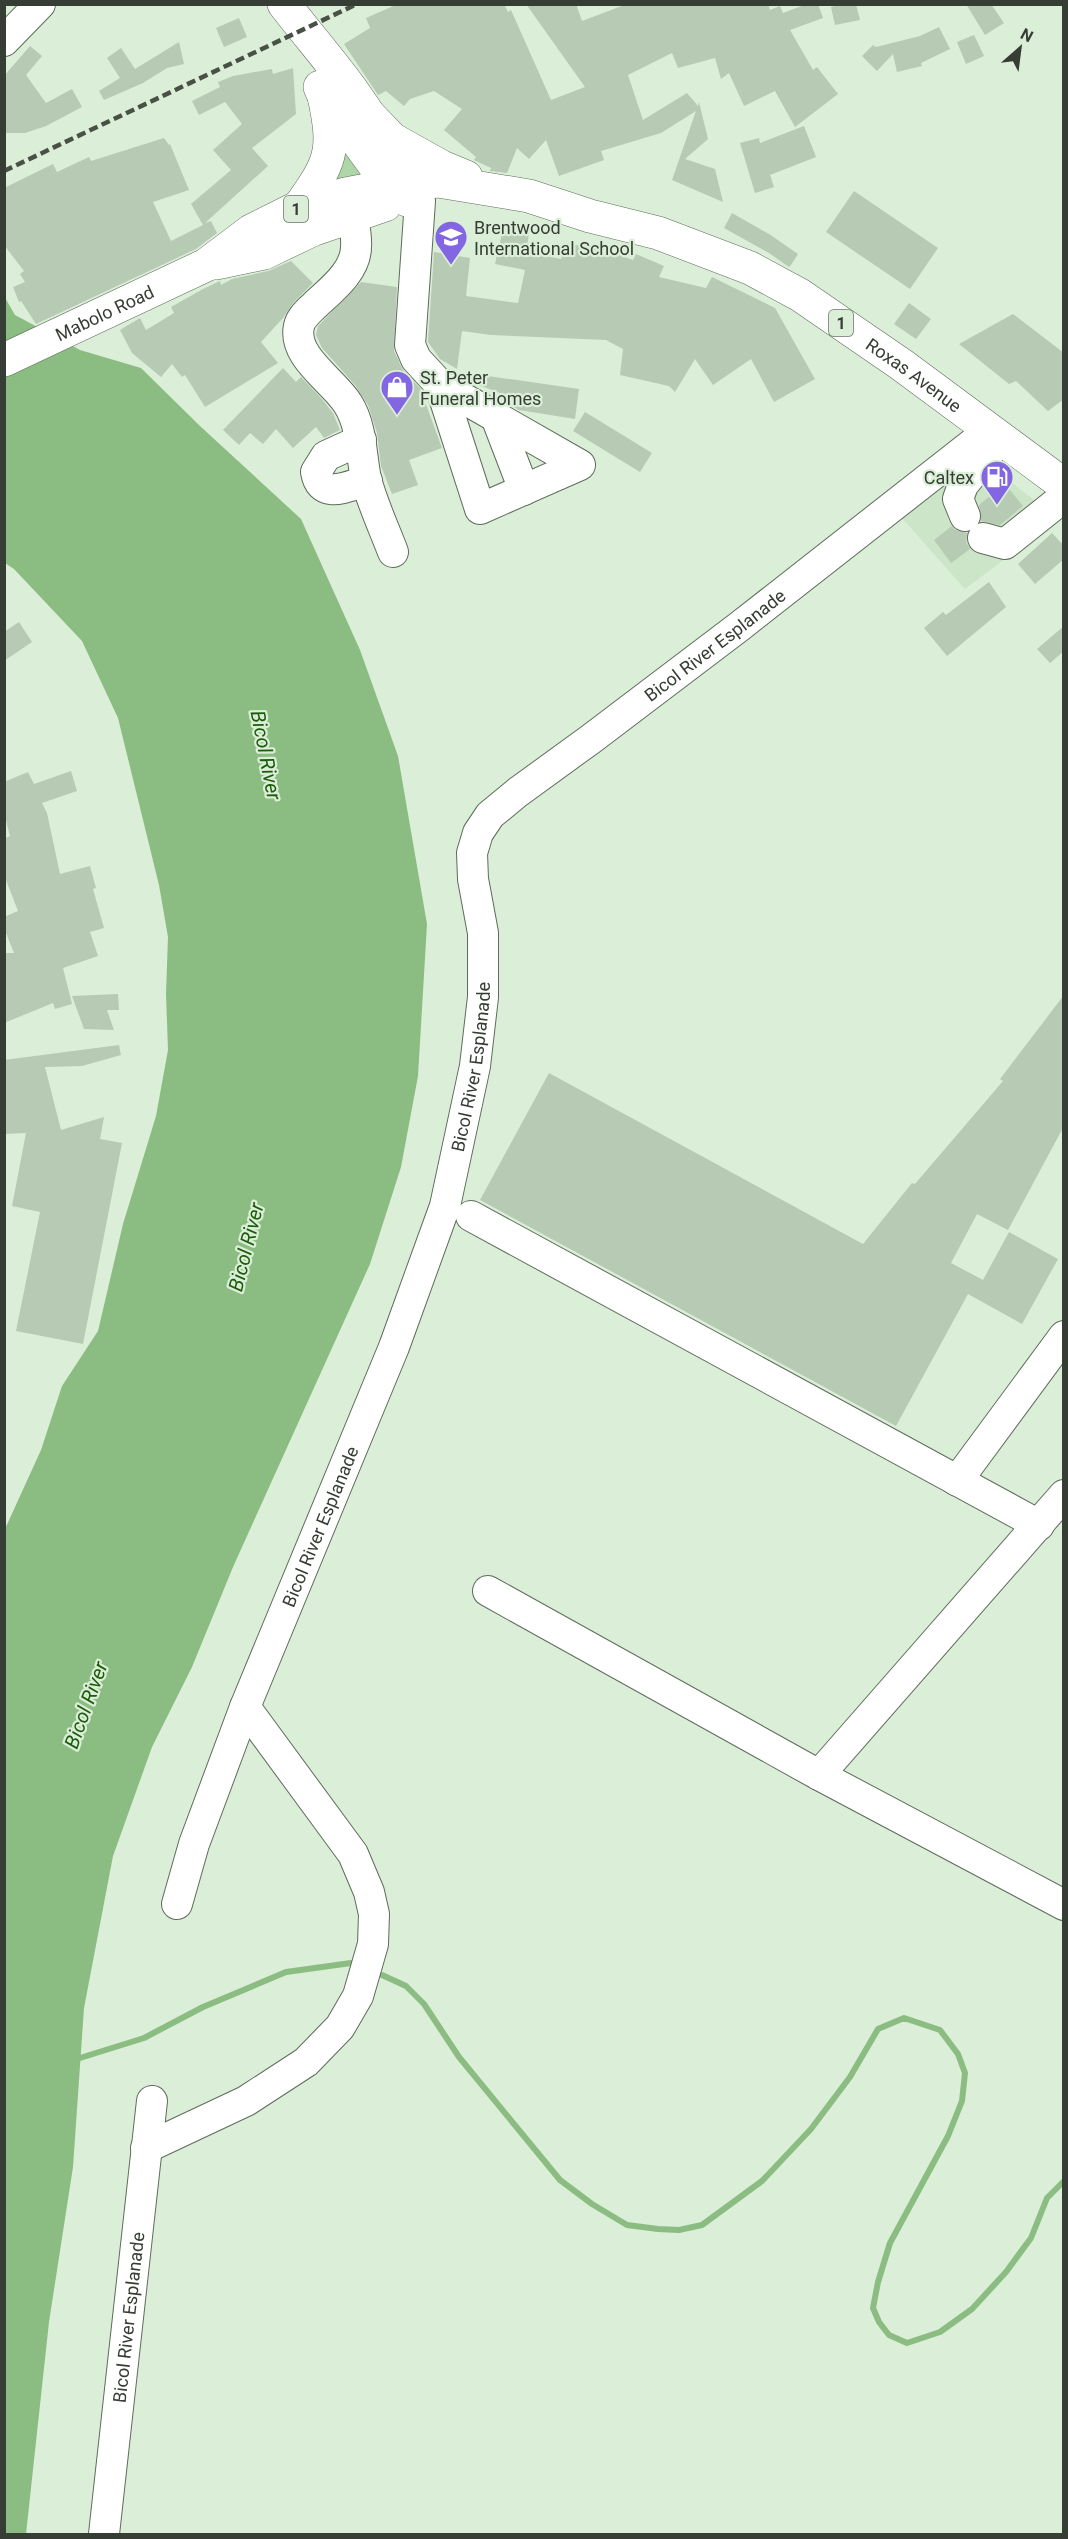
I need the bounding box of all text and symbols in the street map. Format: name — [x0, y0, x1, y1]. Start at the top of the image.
north arrow — [990, 18, 1050, 78]
text: N — [1017, 24, 1036, 46]
road number: 1 — [284, 196, 308, 222]
place label: Brentwood International School — [474, 217, 634, 259]
school or university icon: Brentwood International School — [433, 219, 469, 266]
street label: Mabolo Road — [52, 281, 157, 345]
road number: 1 — [829, 310, 853, 336]
street label: Roxas Avenue — [862, 333, 966, 416]
place label: St. Peter Funeral Homes — [420, 367, 541, 409]
shop icon: St. Peter Funeral Homes — [379, 369, 415, 416]
fuel station icon: Caltex — [979, 459, 1015, 506]
place label: Caltex — [924, 467, 974, 488]
street label: Bicol River Esplanade — [640, 584, 789, 705]
water label: Bicol River — [246, 708, 287, 803]
street label: Bicol River Esplanade — [446, 982, 494, 1153]
water label: Bicol River — [223, 1199, 269, 1294]
street label: Bicol River Esplanade — [277, 1443, 362, 1610]
water label: Bicol River — [59, 1657, 113, 1752]
street label: Bicol River Esplanade — [108, 2231, 148, 2404]

